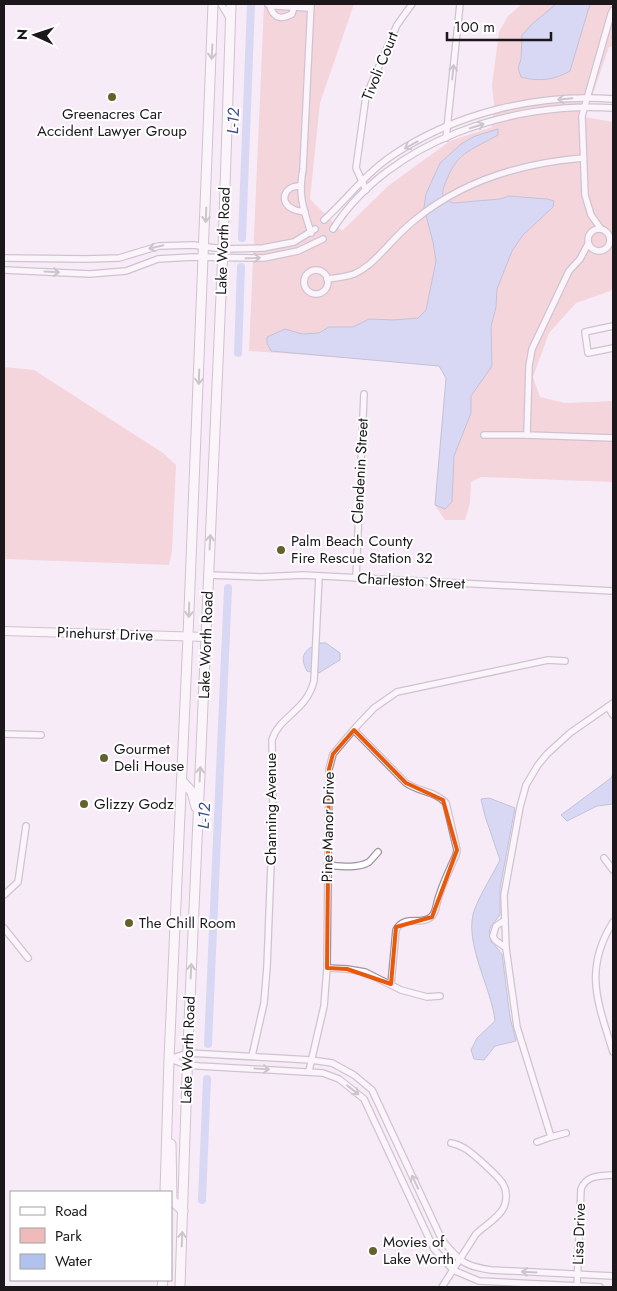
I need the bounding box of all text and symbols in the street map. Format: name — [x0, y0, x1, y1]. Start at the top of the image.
north arrow — [10, 10, 60, 60]
scale bar — [447, 10, 551, 42]
text: 100 m — [454, 16, 495, 38]
text: N — [12, 28, 32, 40]
street label: Tivoli Court — [356, 28, 404, 104]
one-way arrow — [208, 44, 217, 60]
one-way arrow — [448, 64, 458, 80]
marker: Greenacres Car Accident Lawyer Group — [106, 91, 118, 103]
one-way arrow — [557, 94, 573, 103]
place label: Greenacres Car Accident Lawyer Group — [37, 103, 187, 142]
water label: L-12 — [221, 106, 245, 134]
one-way arrow — [469, 120, 485, 130]
one-way arrow — [403, 140, 418, 150]
street label: Lake Worth Road — [210, 187, 236, 295]
one-way arrow — [201, 207, 210, 223]
one-way arrow — [148, 243, 164, 253]
one-way arrow — [244, 253, 260, 263]
one-way arrow — [44, 268, 60, 277]
one-way arrow — [194, 368, 204, 385]
street label: Clendenin Street — [346, 417, 374, 524]
place label: Palm Beach County Fire Rescue Station 32 — [291, 530, 433, 569]
one-way arrow — [205, 534, 214, 550]
marker: Palm Beach County Fire Rescue Station 32 — [275, 544, 287, 556]
street label: Charleston Street — [357, 567, 466, 595]
street label: Lake Worth Road — [193, 591, 219, 699]
one-way arrow — [185, 601, 194, 617]
street label: Pinehurst Drive — [57, 621, 154, 647]
place label: Gourmet Deli House — [114, 738, 185, 777]
marker: Gourmet Deli House — [98, 752, 110, 764]
street label: Channing Avenue — [260, 752, 282, 865]
one-way arrow — [196, 766, 205, 782]
street label: Pine Manor Drive — [316, 771, 340, 883]
place label: Glizzy Godz — [94, 793, 174, 815]
marker: Glizzy Godz — [78, 798, 90, 810]
water label: L-12 — [192, 801, 216, 830]
place label: The Chill Room — [139, 912, 236, 934]
marker: The Chill Room — [123, 917, 135, 929]
one-way arrow — [187, 963, 196, 979]
street label: Lake Worth Road — [175, 996, 201, 1104]
one-way arrow — [253, 1065, 269, 1074]
one-way arrow — [346, 1085, 360, 1095]
one-way arrow — [410, 1175, 419, 1190]
legend — [10, 1191, 172, 1281]
text: Road — [55, 1200, 87, 1222]
street label: Lisa Drive — [567, 1202, 591, 1265]
text: Park — [55, 1225, 82, 1247]
one-way arrow — [177, 1231, 187, 1247]
place label: Movies of Lake Worth — [383, 1231, 454, 1270]
marker: Movies of Lake Worth — [367, 1245, 379, 1257]
text: Water — [55, 1250, 93, 1272]
one-way arrow — [521, 1268, 537, 1277]

